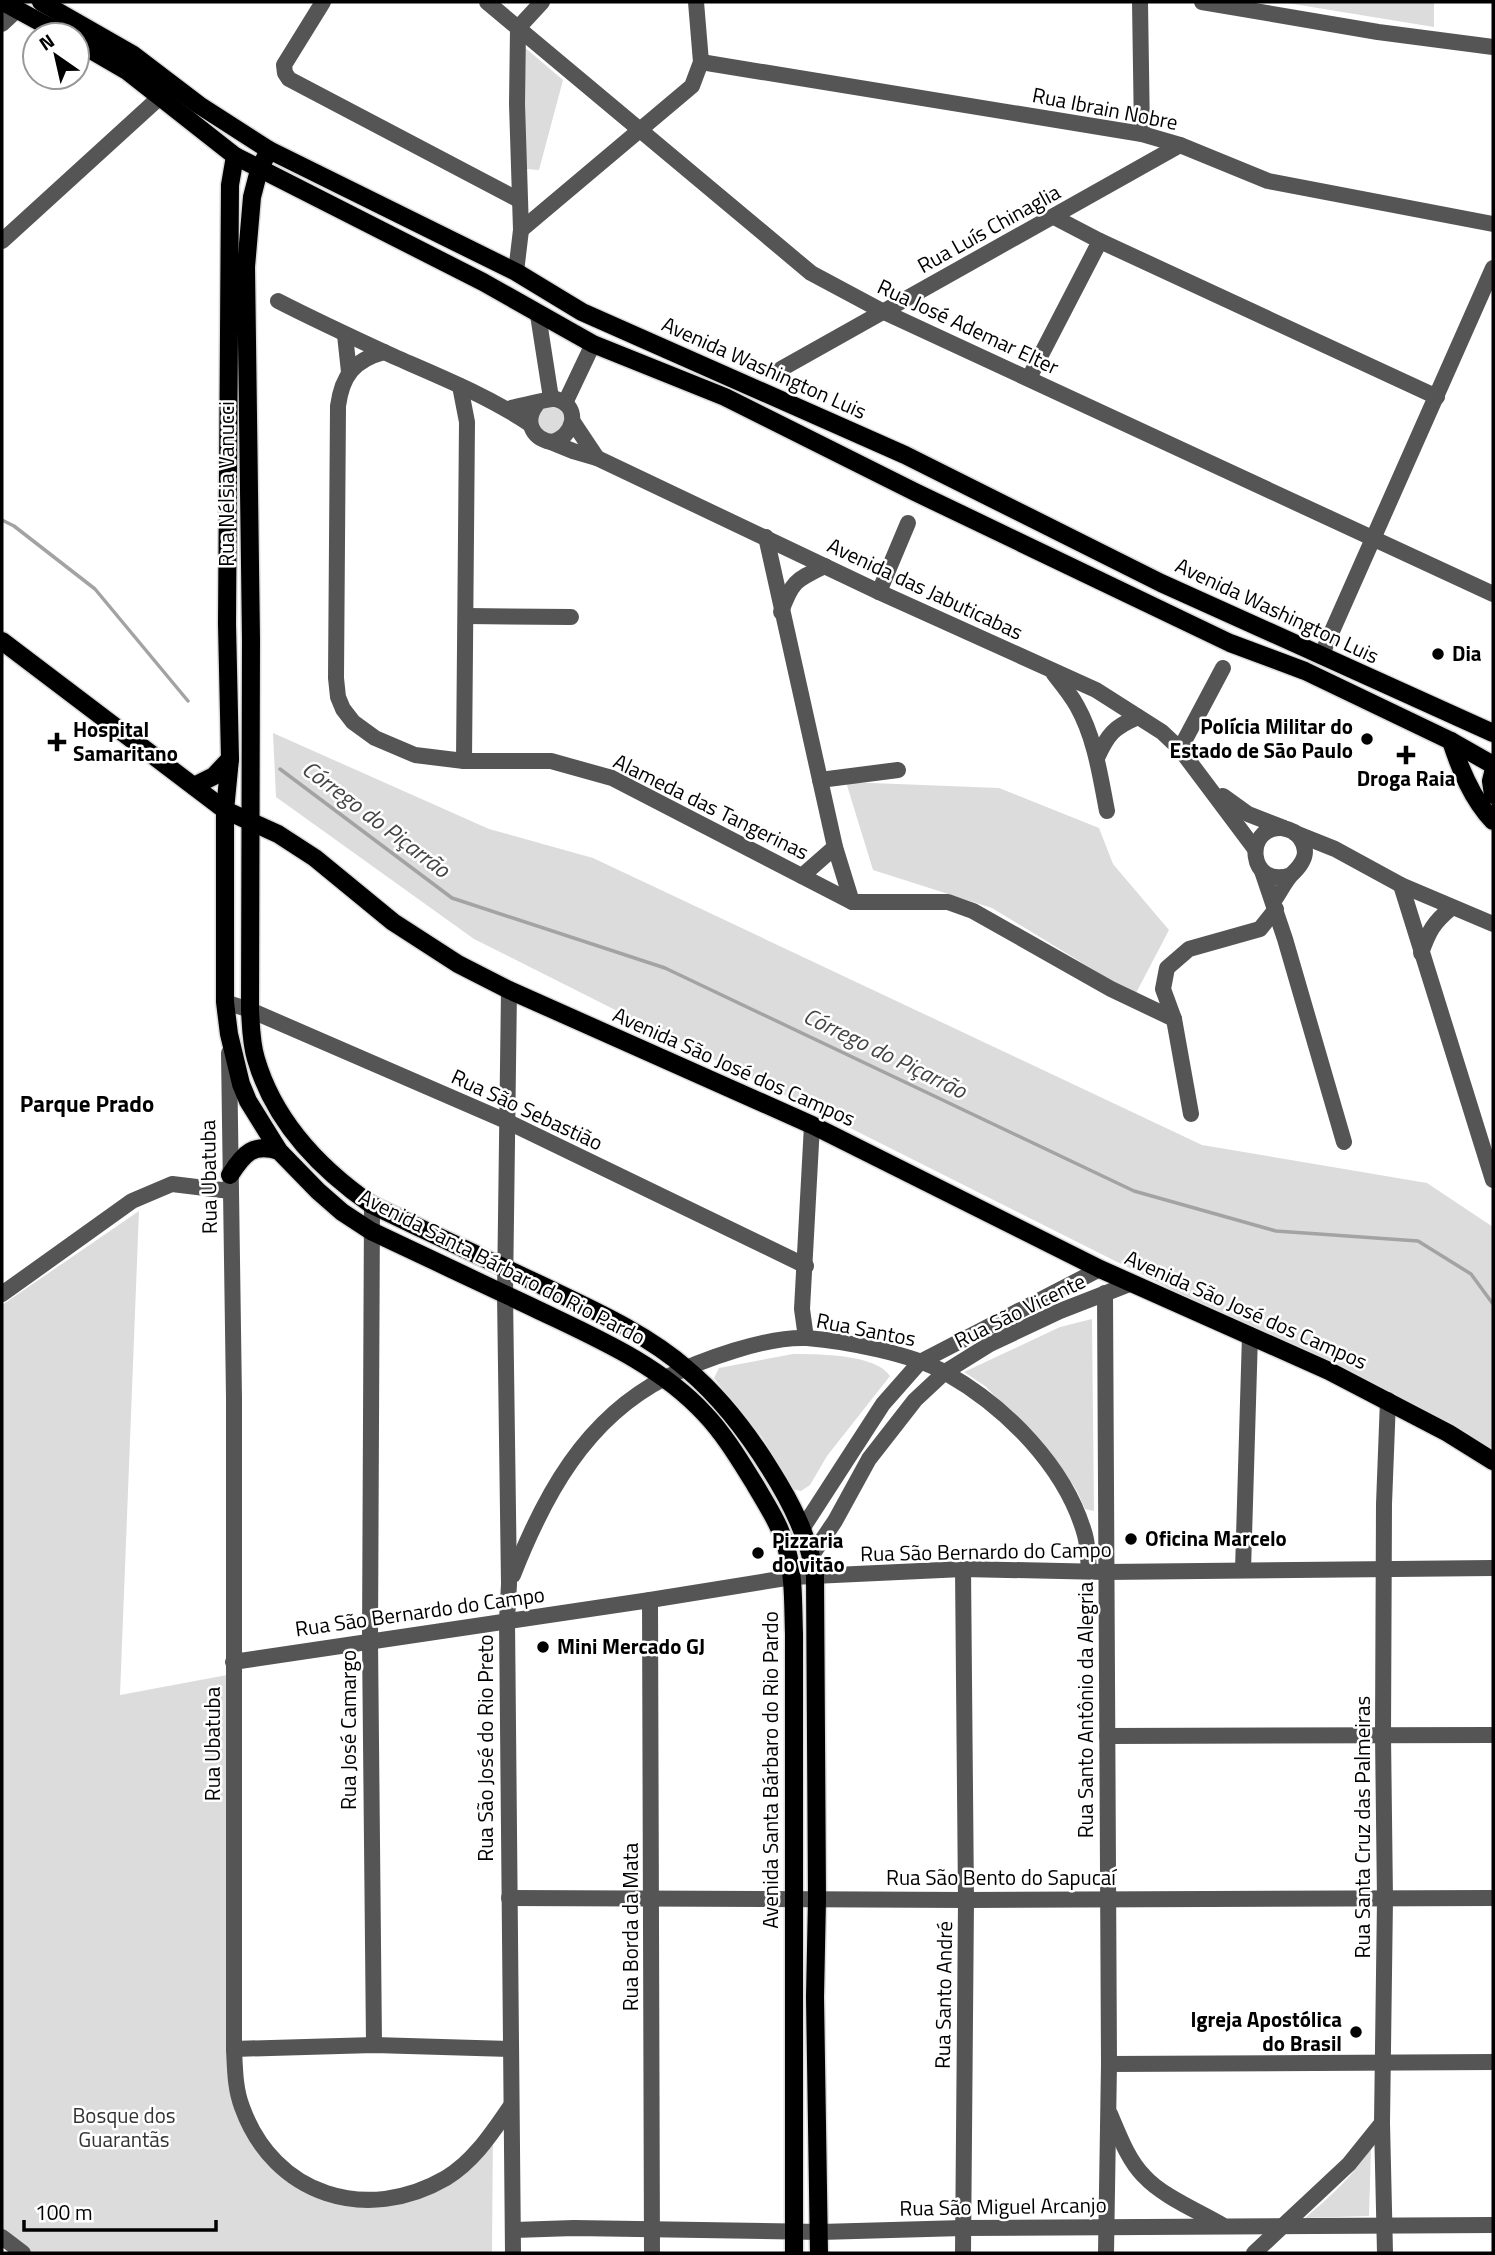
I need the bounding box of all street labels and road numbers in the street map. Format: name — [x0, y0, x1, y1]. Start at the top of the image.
street label: Rua Ibrain Nobre — [1030, 78, 1181, 138]
street label: Rua Luís Chinaglia — [911, 175, 1066, 281]
street label: Rua José Ademar Elter — [872, 270, 1064, 382]
street label: Avenida Washington Luis — [657, 307, 872, 427]
street label: Rua Nélsia Vanucci — [210, 401, 242, 567]
street label: Avenida das Jabuticabas — [822, 529, 1029, 648]
street label: Avenida Washington Luis — [1170, 549, 1384, 671]
street label: Alameda das Tangerinas — [608, 745, 815, 867]
street label: Avenida São José dos Campos — [608, 998, 861, 1134]
street label: Rua São Sebastião — [446, 1060, 608, 1158]
street label: Rua Ubatuba — [191, 1119, 225, 1234]
street label: Avenida Santa Bárbaro do Rio Pardo — [354, 1180, 651, 1352]
street label: Avenida São José dos Campos — [1120, 1241, 1373, 1377]
street label: Rua São Vicente — [949, 1265, 1091, 1356]
street label: Rua Santos — [814, 1304, 919, 1354]
street label: Rua São Bernardo do Campo — [860, 1533, 1112, 1569]
street label: Rua São Bernardo do Campo — [293, 1578, 547, 1644]
street label: Rua Santo Antônio da Alegria — [1069, 1581, 1101, 1838]
street label: Avenida Santa Bárbaro do Rio Pardo — [754, 1611, 786, 1929]
street label: Rua São José do Rio Preto — [469, 1634, 501, 1862]
street label: Rua José Camargo — [332, 1650, 364, 1810]
street label: Rua Ubatuba — [196, 1686, 228, 1801]
street label: Rua Santa Cruz das Palmeiras — [1346, 1696, 1378, 1958]
street label: Rua Borda da Mata — [614, 1842, 646, 2011]
street label: Rua São Bento do Sapucaí — [886, 1861, 1117, 1893]
street label: Rua Santo André — [926, 1921, 960, 2069]
street label: Rua São Miguel Arcanjo — [899, 2188, 1107, 2224]

